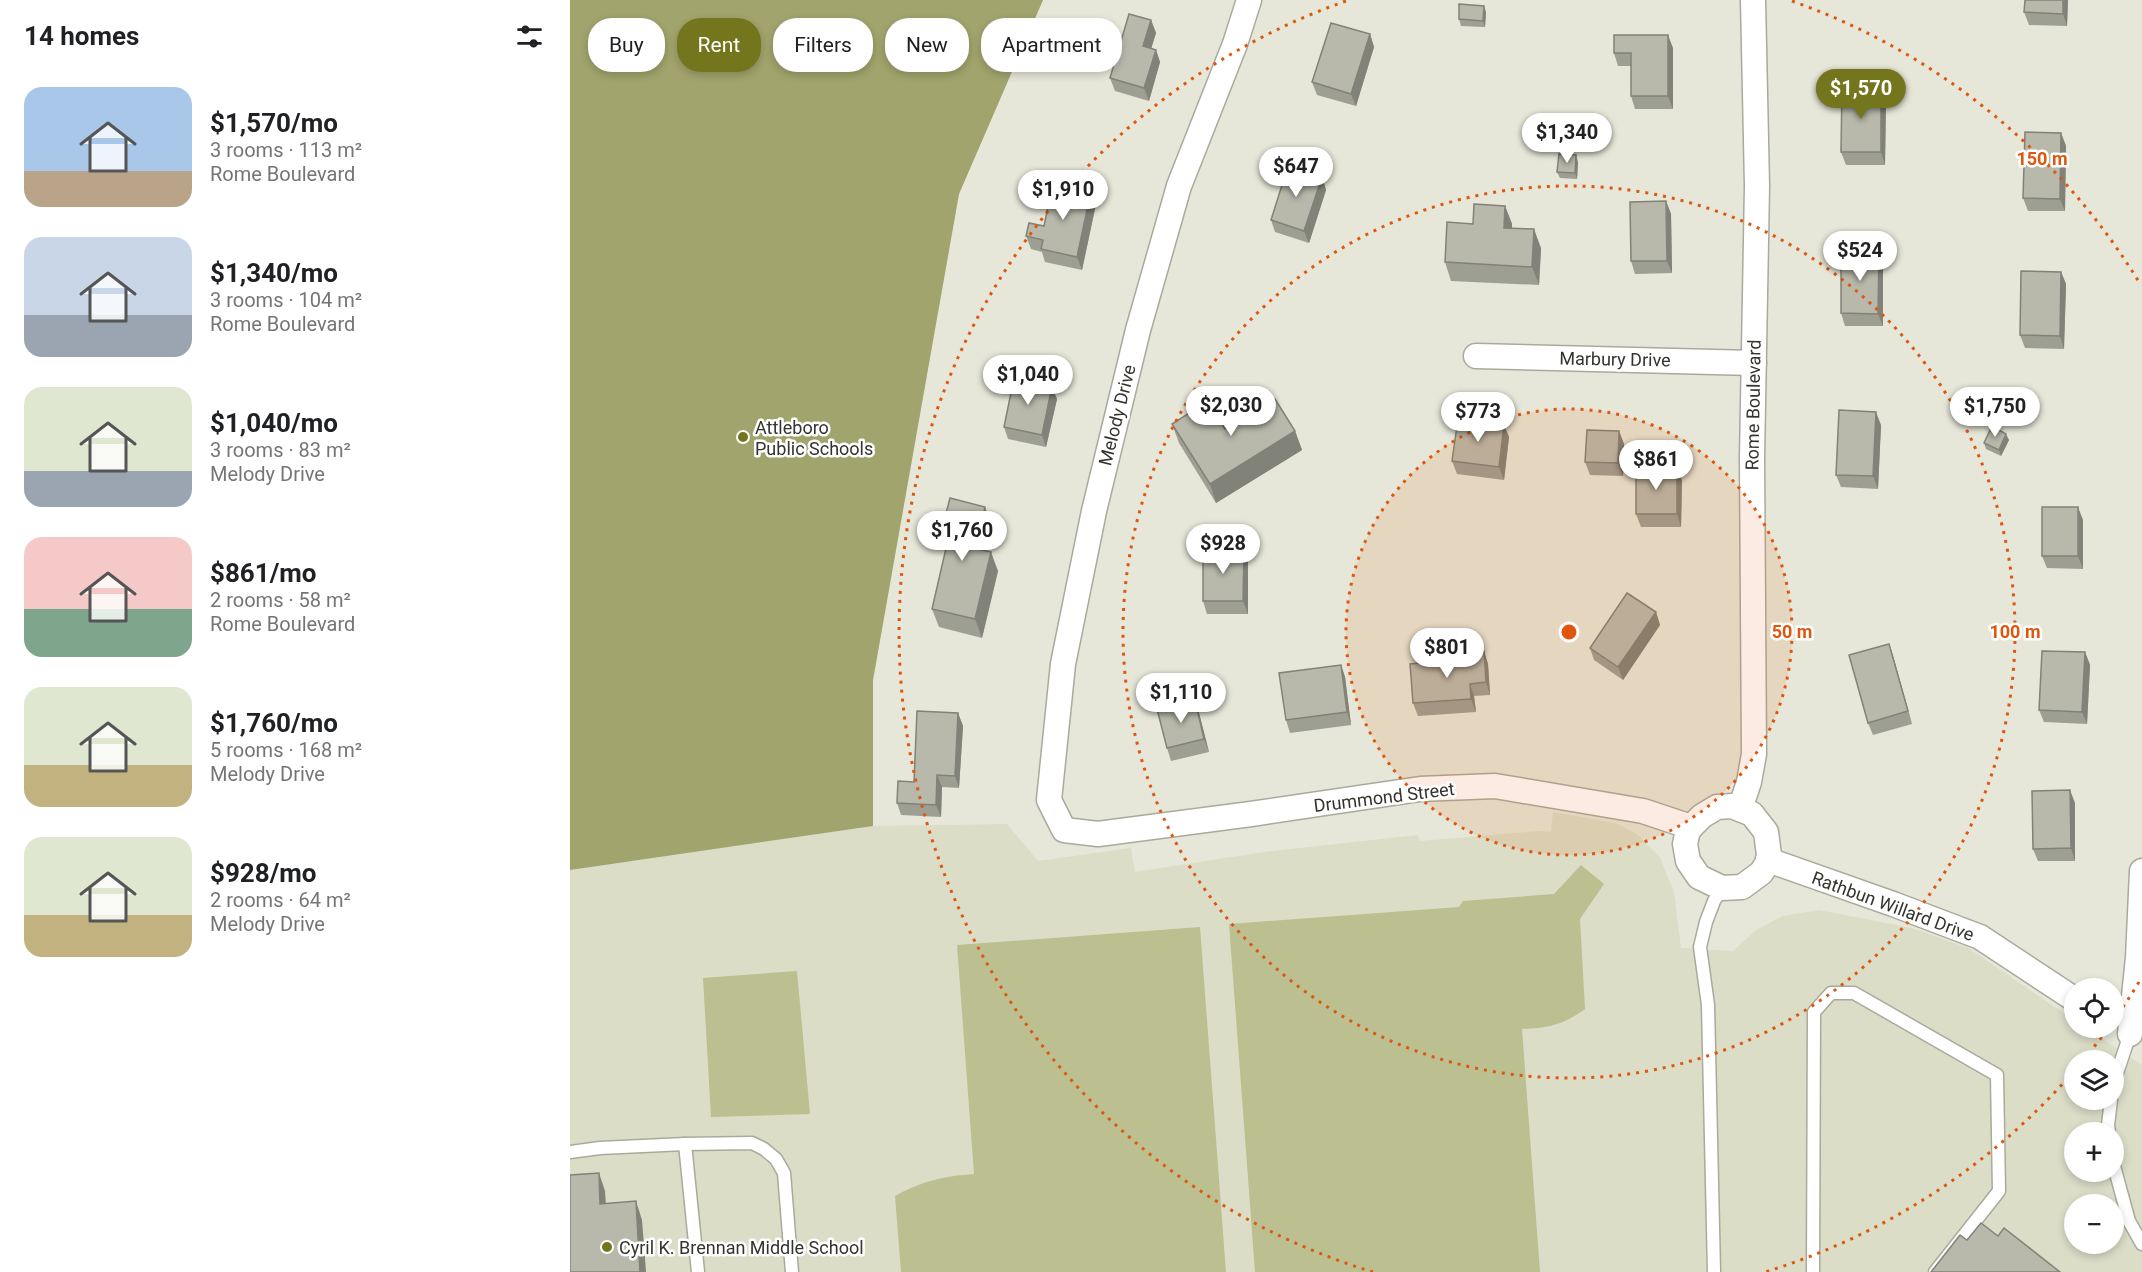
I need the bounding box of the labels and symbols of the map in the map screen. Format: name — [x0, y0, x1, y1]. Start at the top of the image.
pin: $1,570 — [1812, 69, 1910, 120]
pin: $1,340 — [1518, 113, 1616, 164]
pin: $647 — [1260, 147, 1332, 198]
text: 150 m — [2016, 148, 2068, 169]
pin: $1,910 — [1014, 170, 1112, 221]
pin: $524 — [1824, 231, 1896, 282]
street label: Rome Boulevard — [1741, 339, 1765, 471]
street label: Marbury Drive — [1559, 348, 1671, 370]
pin: $1,040 — [979, 355, 1077, 406]
street label: Melody Drive — [1094, 362, 1140, 468]
pin: $2,030 — [1182, 386, 1280, 437]
pin: $1,750 — [1946, 387, 2044, 438]
pin: $773 — [1442, 392, 1514, 443]
place label: Attleboro Public Schools — [755, 417, 873, 459]
marker: Attleboro Public Schools — [736, 430, 750, 444]
pin: $861 — [1620, 440, 1692, 491]
pin: $1,760 — [913, 511, 1011, 562]
pin: $928 — [1187, 524, 1259, 575]
text: 50 m — [1772, 621, 1812, 642]
text: 100 m — [1989, 621, 2041, 642]
centre of rings — [1559, 622, 1579, 642]
pin: $801 — [1411, 628, 1483, 679]
pin: $1,110 — [1132, 673, 1230, 724]
street label: Drummond Street — [1312, 778, 1456, 816]
street label: Rathbun Willard Drive — [1809, 867, 1977, 945]
place label: Cyril K. Brennan Middle School — [619, 1237, 864, 1258]
marker: Cyril K. Brennan Middle School — [600, 1240, 614, 1254]

